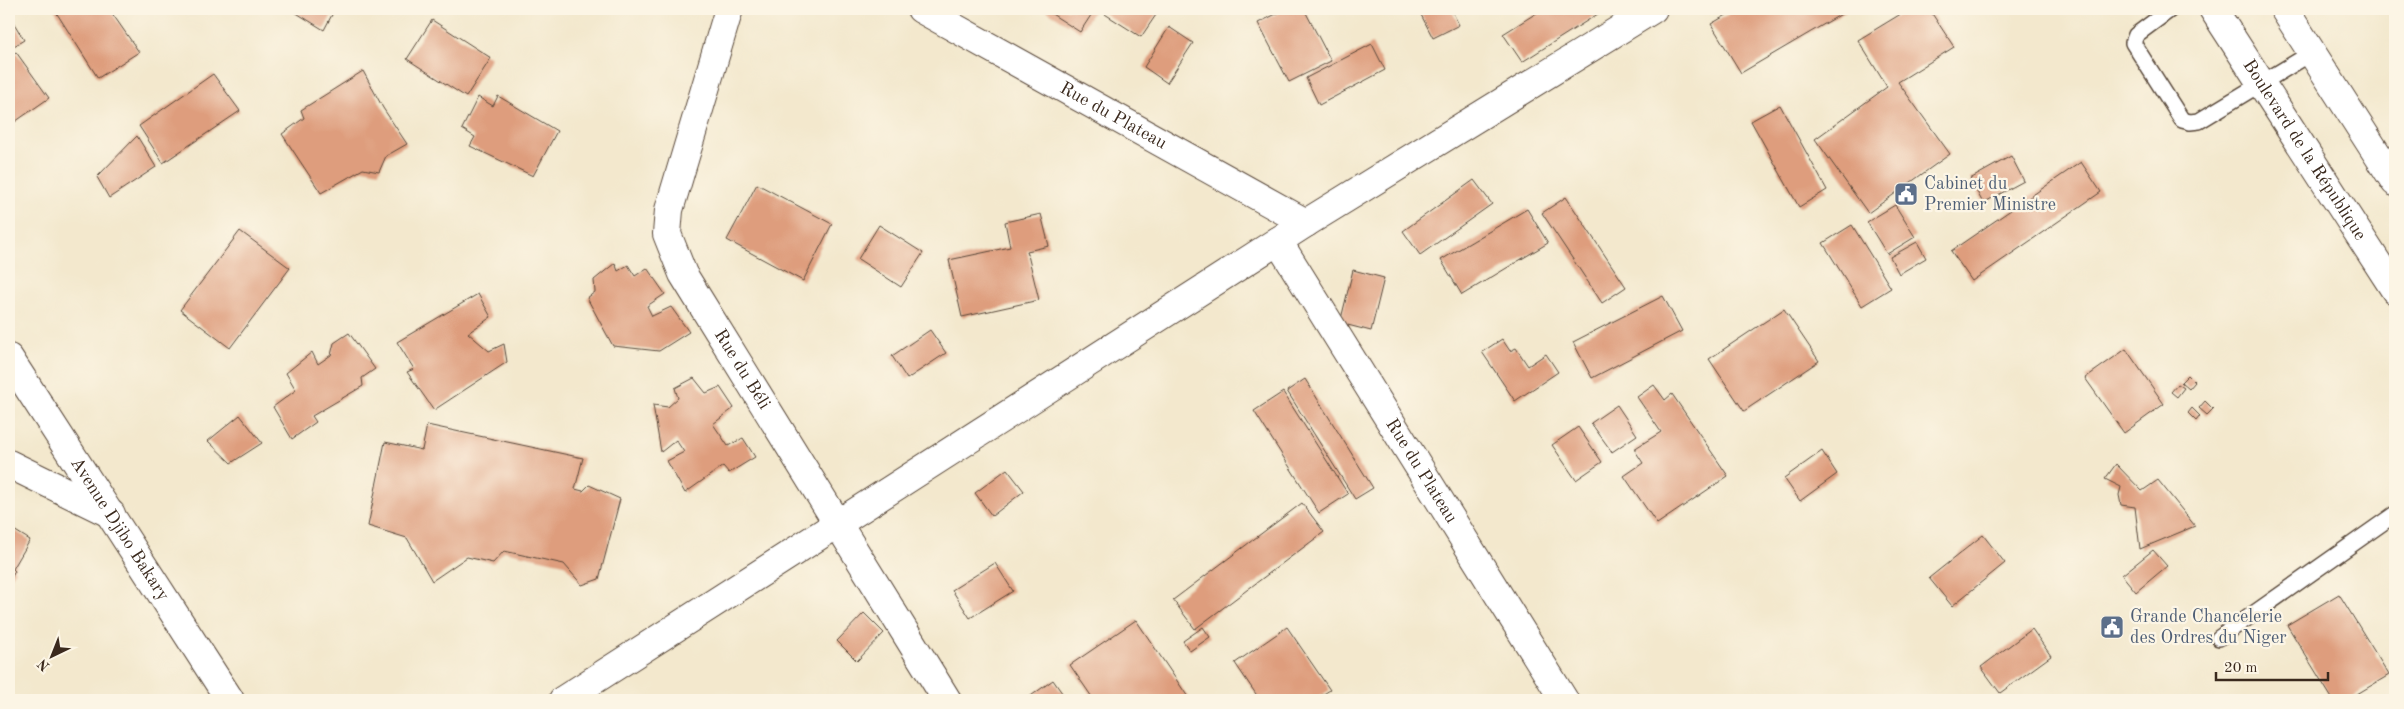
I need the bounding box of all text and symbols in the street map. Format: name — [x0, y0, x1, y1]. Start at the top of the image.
street label: Boulevard de la République — [2239, 56, 2369, 244]
street label: Rue du Plateau — [1057, 79, 1170, 153]
place label: Cabinet du Premier Ministre — [1924, 175, 2056, 214]
public building icon: Cabinet du Premier Ministre — [1893, 181, 1919, 207]
street label: Rue du Béli — [711, 326, 774, 413]
street label: Rue du Plateau — [1382, 416, 1461, 527]
street label: Avenue Djibo Bakary — [67, 454, 173, 605]
place label: Grande Chancelerie des Ordres du Niger — [2130, 608, 2287, 647]
public building icon: Grande Chancelerie des Ordres du Niger — [2099, 614, 2125, 640]
north arrow — [28, 632, 78, 682]
scale bar — [2216, 649, 2329, 681]
text: N — [35, 656, 53, 674]
text: 20 m — [2224, 661, 2258, 676]

